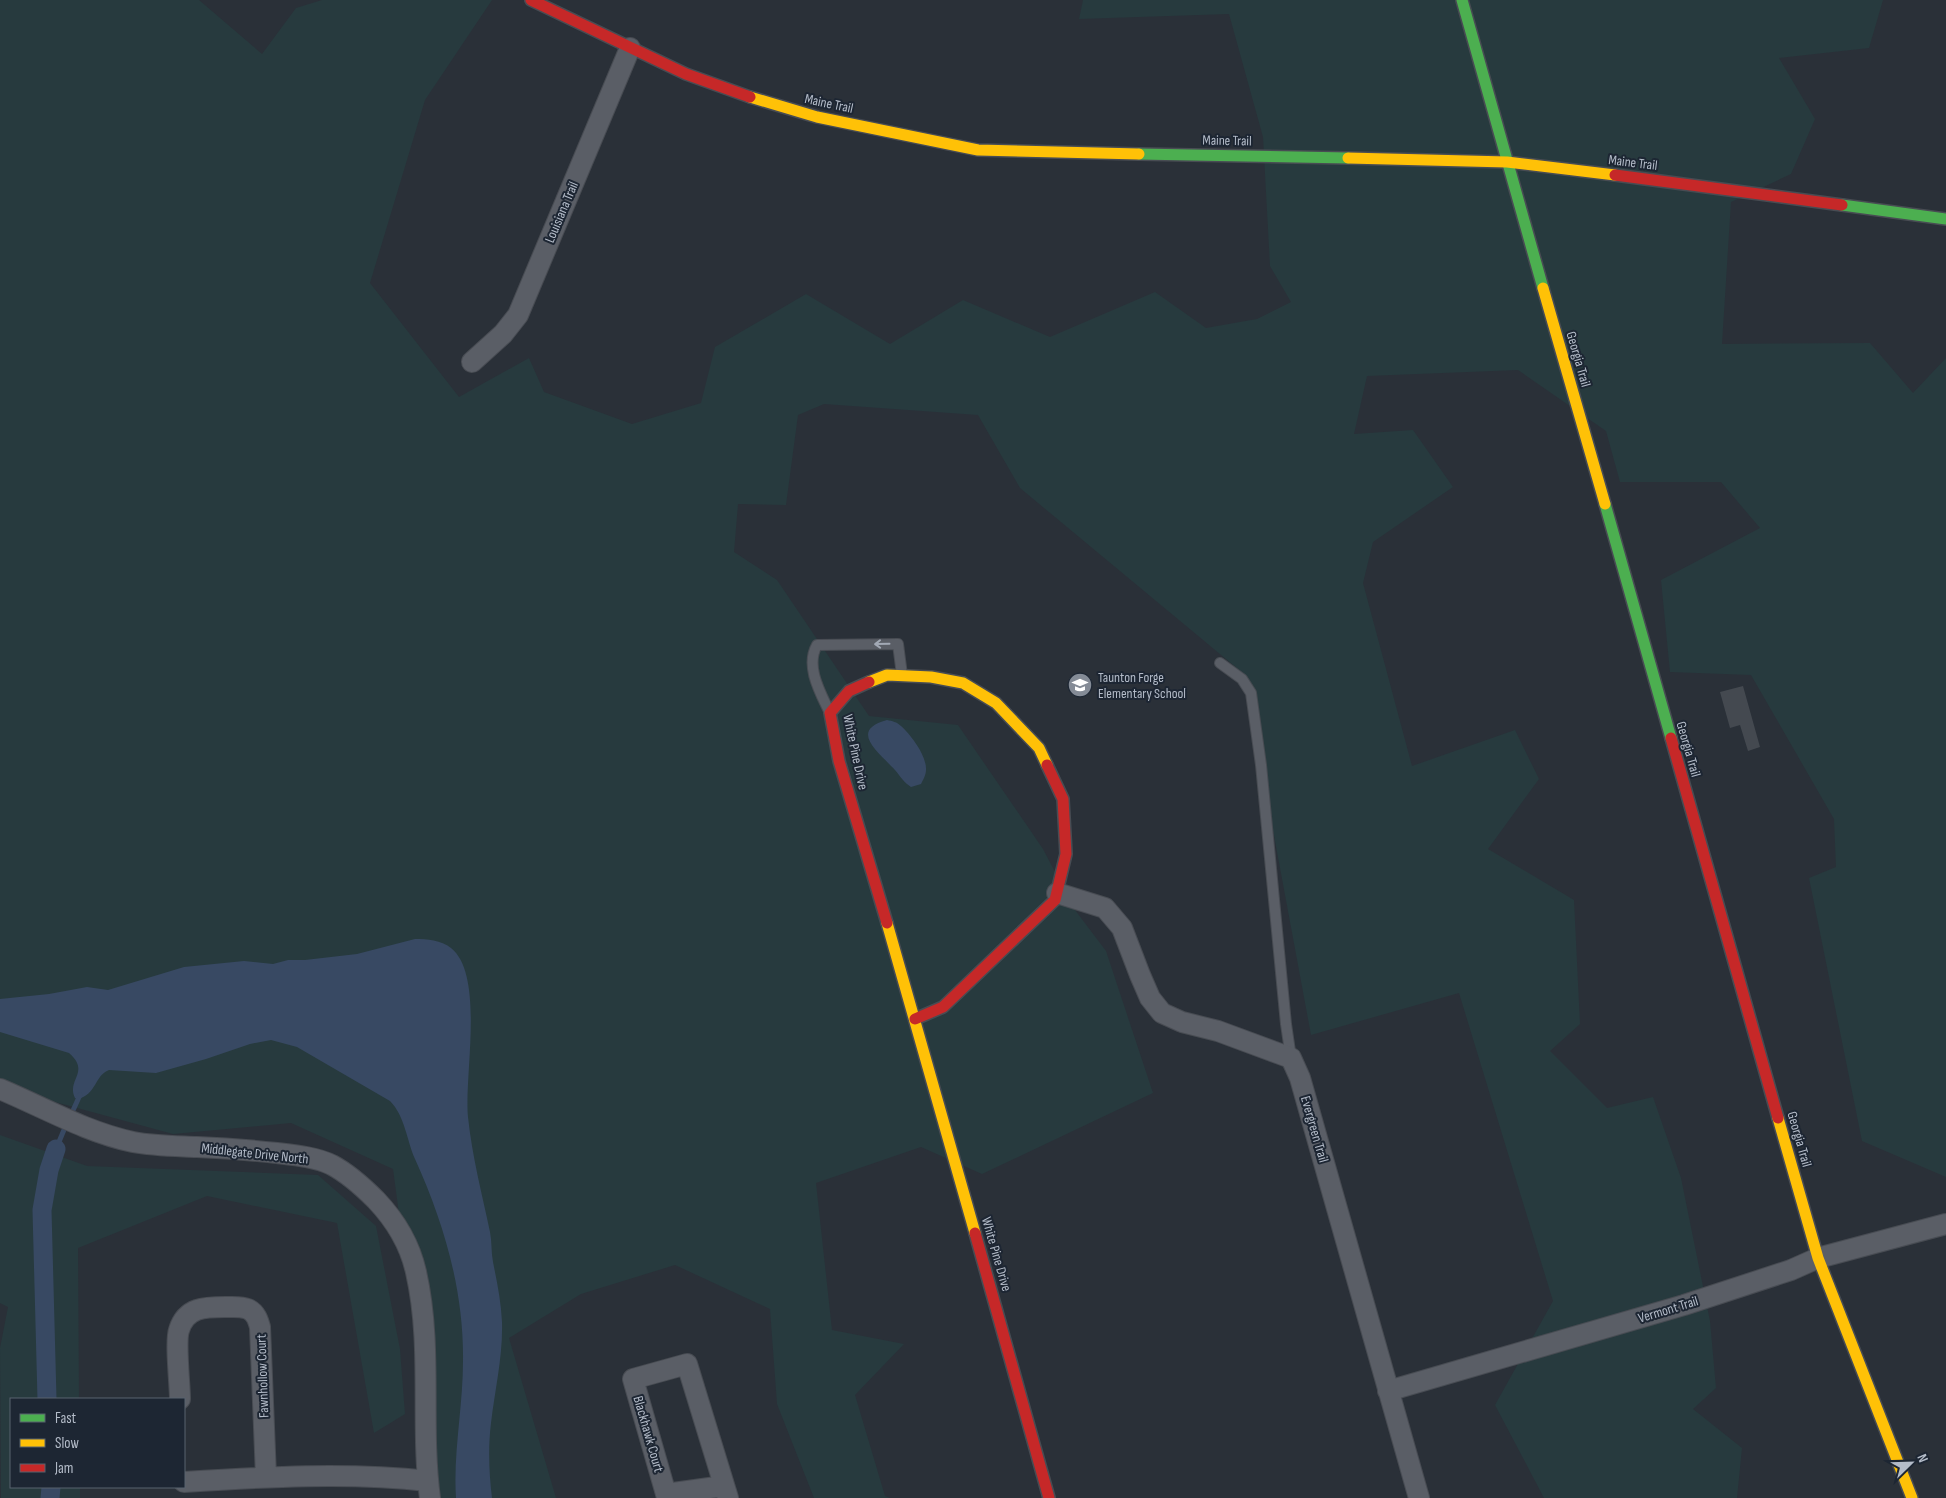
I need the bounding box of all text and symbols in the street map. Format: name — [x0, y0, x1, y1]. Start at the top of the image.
street label: Maine Trail — [803, 90, 855, 117]
street label: Maine Trail — [1202, 132, 1252, 149]
street label: Maine Trail — [1607, 151, 1658, 174]
street label: Louisiana Trail — [541, 179, 582, 245]
street label: Georgia Trail — [1562, 329, 1595, 389]
one-way arrow — [874, 639, 890, 649]
place label: Taunton Forge Elementary School — [1098, 669, 1186, 702]
school or university icon: Taunton Forge Elementary School — [1067, 672, 1093, 698]
street label: White Pine Drive — [839, 713, 872, 791]
street label: Georgia Trail — [1672, 719, 1705, 779]
street label: Evergreen Trail — [1297, 1094, 1332, 1164]
street label: Georgia Trail — [1783, 1109, 1816, 1169]
street label: Middlegate Drive North — [201, 1139, 309, 1168]
street label: White Pine Drive — [978, 1215, 1015, 1293]
street label: Vermont Trail — [1636, 1292, 1700, 1327]
street label: Fawnhollow Court — [253, 1334, 272, 1418]
street label: Blackhawk Court — [630, 1394, 668, 1474]
legend — [10, 1398, 185, 1488]
text: Fast — [55, 1409, 77, 1428]
text: Slow — [55, 1434, 79, 1453]
north arrow — [1886, 1438, 1936, 1488]
text: N — [1913, 1451, 1932, 1465]
text: Jam — [54, 1459, 73, 1478]

